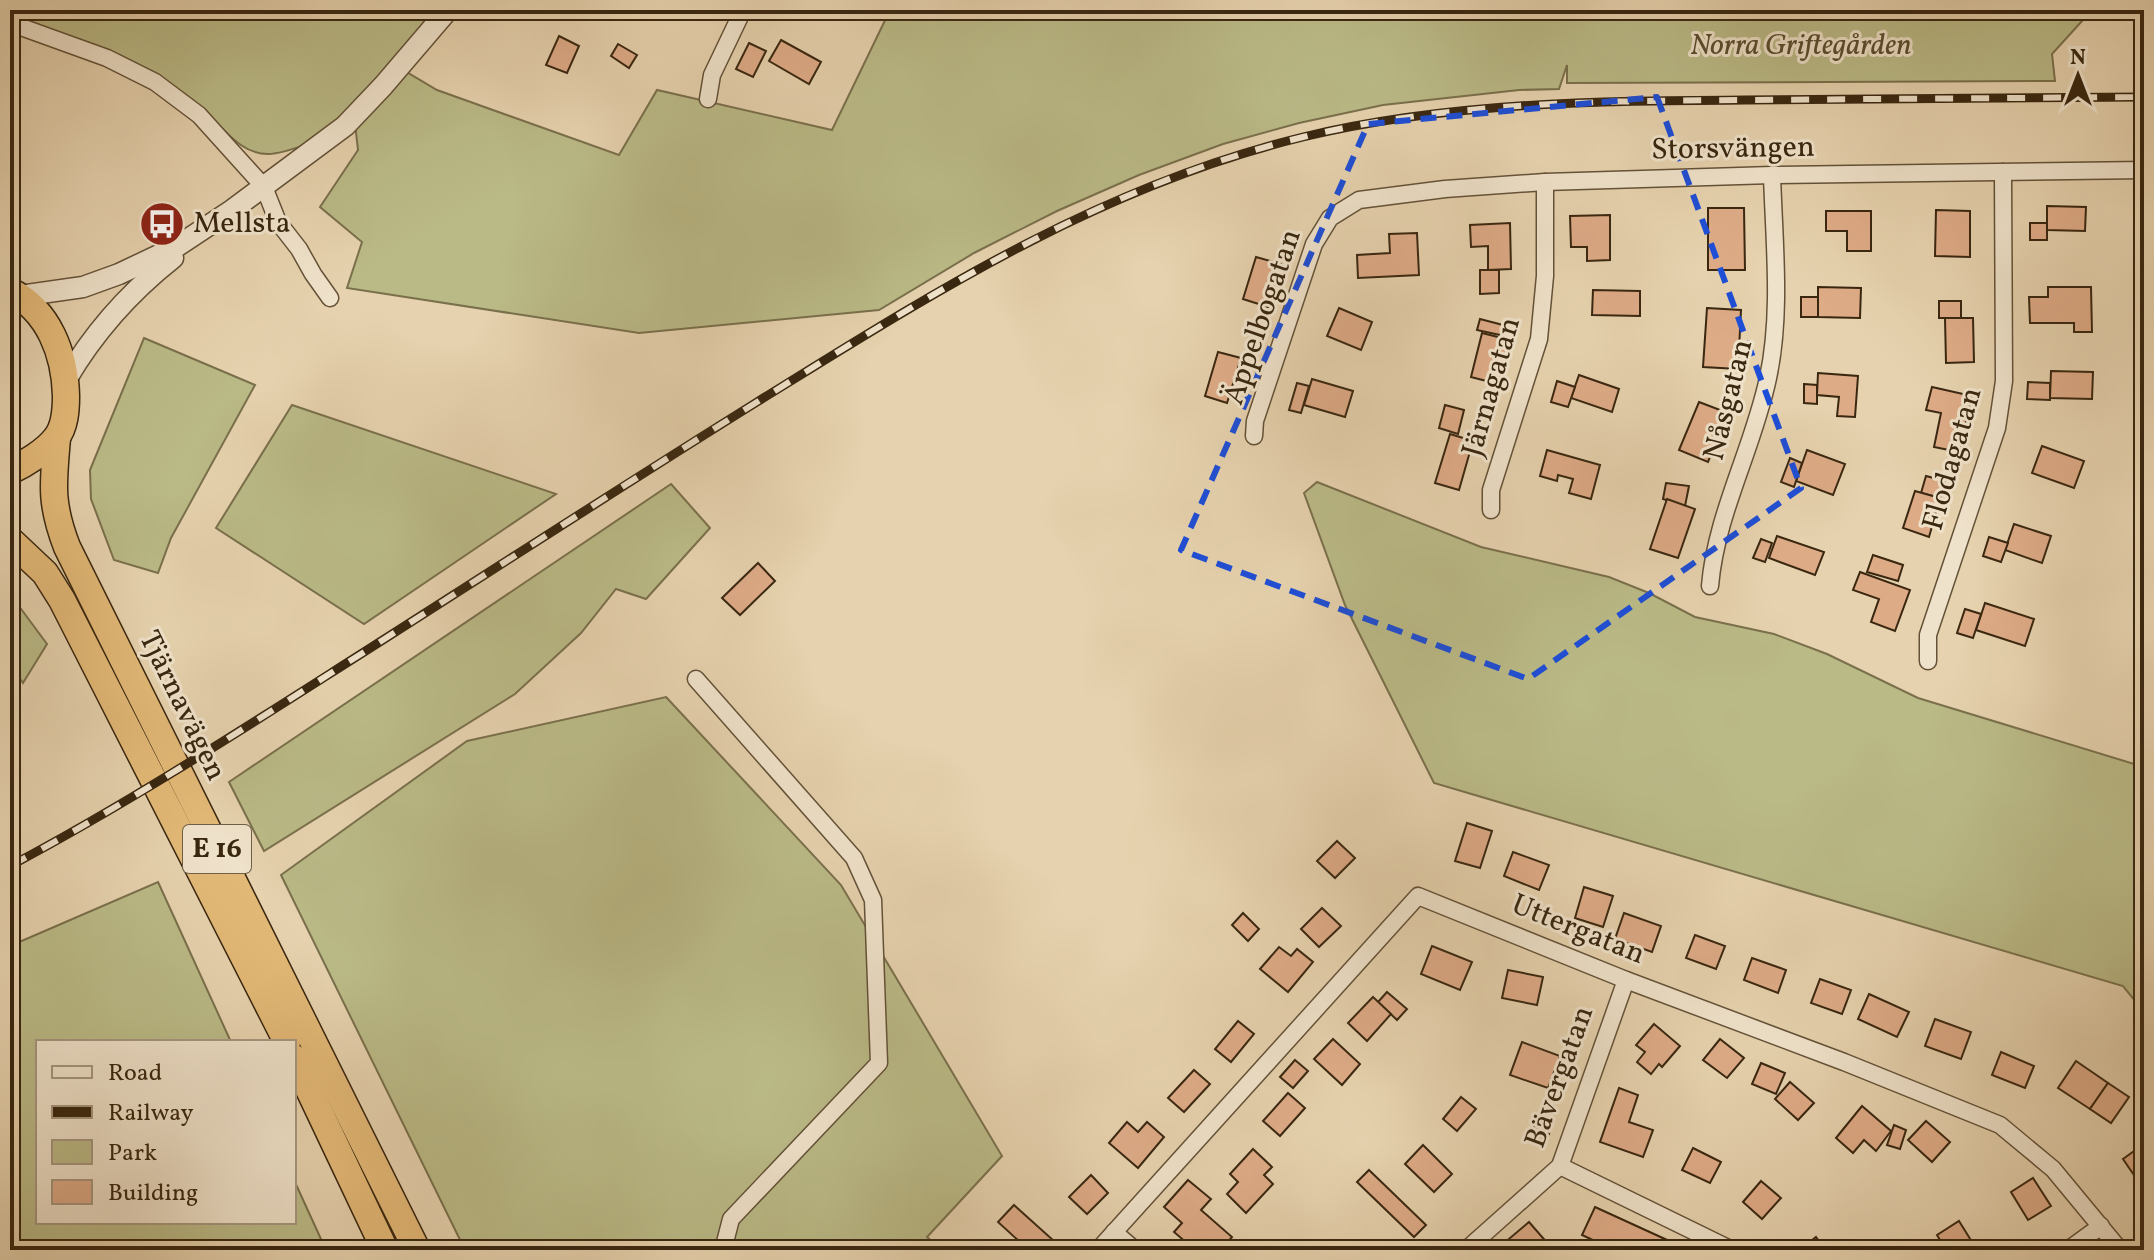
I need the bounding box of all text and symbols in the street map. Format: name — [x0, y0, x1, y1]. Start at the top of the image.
park label: Norra Griftegården — [1690, 25, 1912, 67]
north arrow — [2038, 36, 2118, 116]
text: N — [2070, 43, 2086, 74]
street label: Storsvängen — [1651, 127, 1815, 171]
bus stop icon: Mellsta — [138, 200, 186, 248]
place label: Mellsta — [193, 203, 291, 245]
street label: Äppelbogatan — [1213, 224, 1313, 410]
street label: Järnagatan — [1452, 312, 1532, 462]
street label: Nåsgatan — [1694, 335, 1764, 465]
street label: Flodagatan — [1913, 383, 1993, 535]
street label: Tjärnavägen — [128, 624, 236, 788]
road number: E 16 — [183, 825, 251, 873]
street label: Uttergatan — [1505, 884, 1651, 976]
street label: Bävergatan — [1515, 1000, 1605, 1154]
legend — [36, 1040, 296, 1224]
text: Road — [108, 1057, 162, 1091]
text: Railway — [108, 1097, 194, 1131]
text: Park — [108, 1137, 157, 1171]
text: Building — [108, 1177, 198, 1211]

